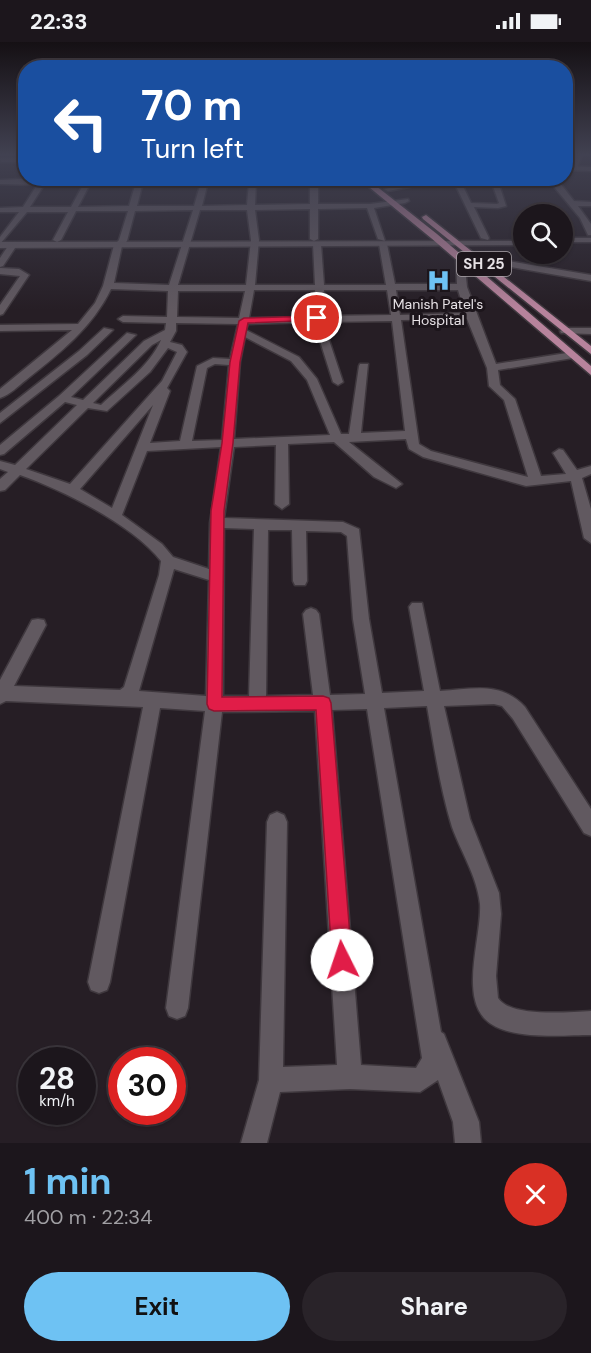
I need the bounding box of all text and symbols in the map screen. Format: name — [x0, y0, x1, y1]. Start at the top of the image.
text: 22:33 — [30, 7, 88, 36]
text: 70 m — [141, 78, 242, 133]
icon: left — [42, 84, 120, 162]
text: Turn left — [141, 131, 244, 166]
map controls — [513, 204, 573, 264]
button: search — [513, 204, 573, 264]
road number: SH 25 — [457, 252, 511, 276]
hospital icon: Manish Patel's Hospital — [425, 267, 451, 293]
pin — [291, 292, 342, 343]
place label: Manish Patel's Hospital — [393, 295, 483, 329]
icon: arrive — [300, 301, 333, 334]
position arrow — [310, 928, 374, 992]
speed limit sign: 30 — [108, 1047, 186, 1125]
text: 28 — [39, 1059, 75, 1098]
text: km/h — [39, 1091, 75, 1111]
text: 1 min — [24, 1158, 112, 1205]
button: close — [504, 1163, 567, 1226]
text: 400 m · 22:34 — [24, 1204, 152, 1230]
button: Exit — [24, 1272, 290, 1341]
button: Share — [302, 1272, 567, 1341]

